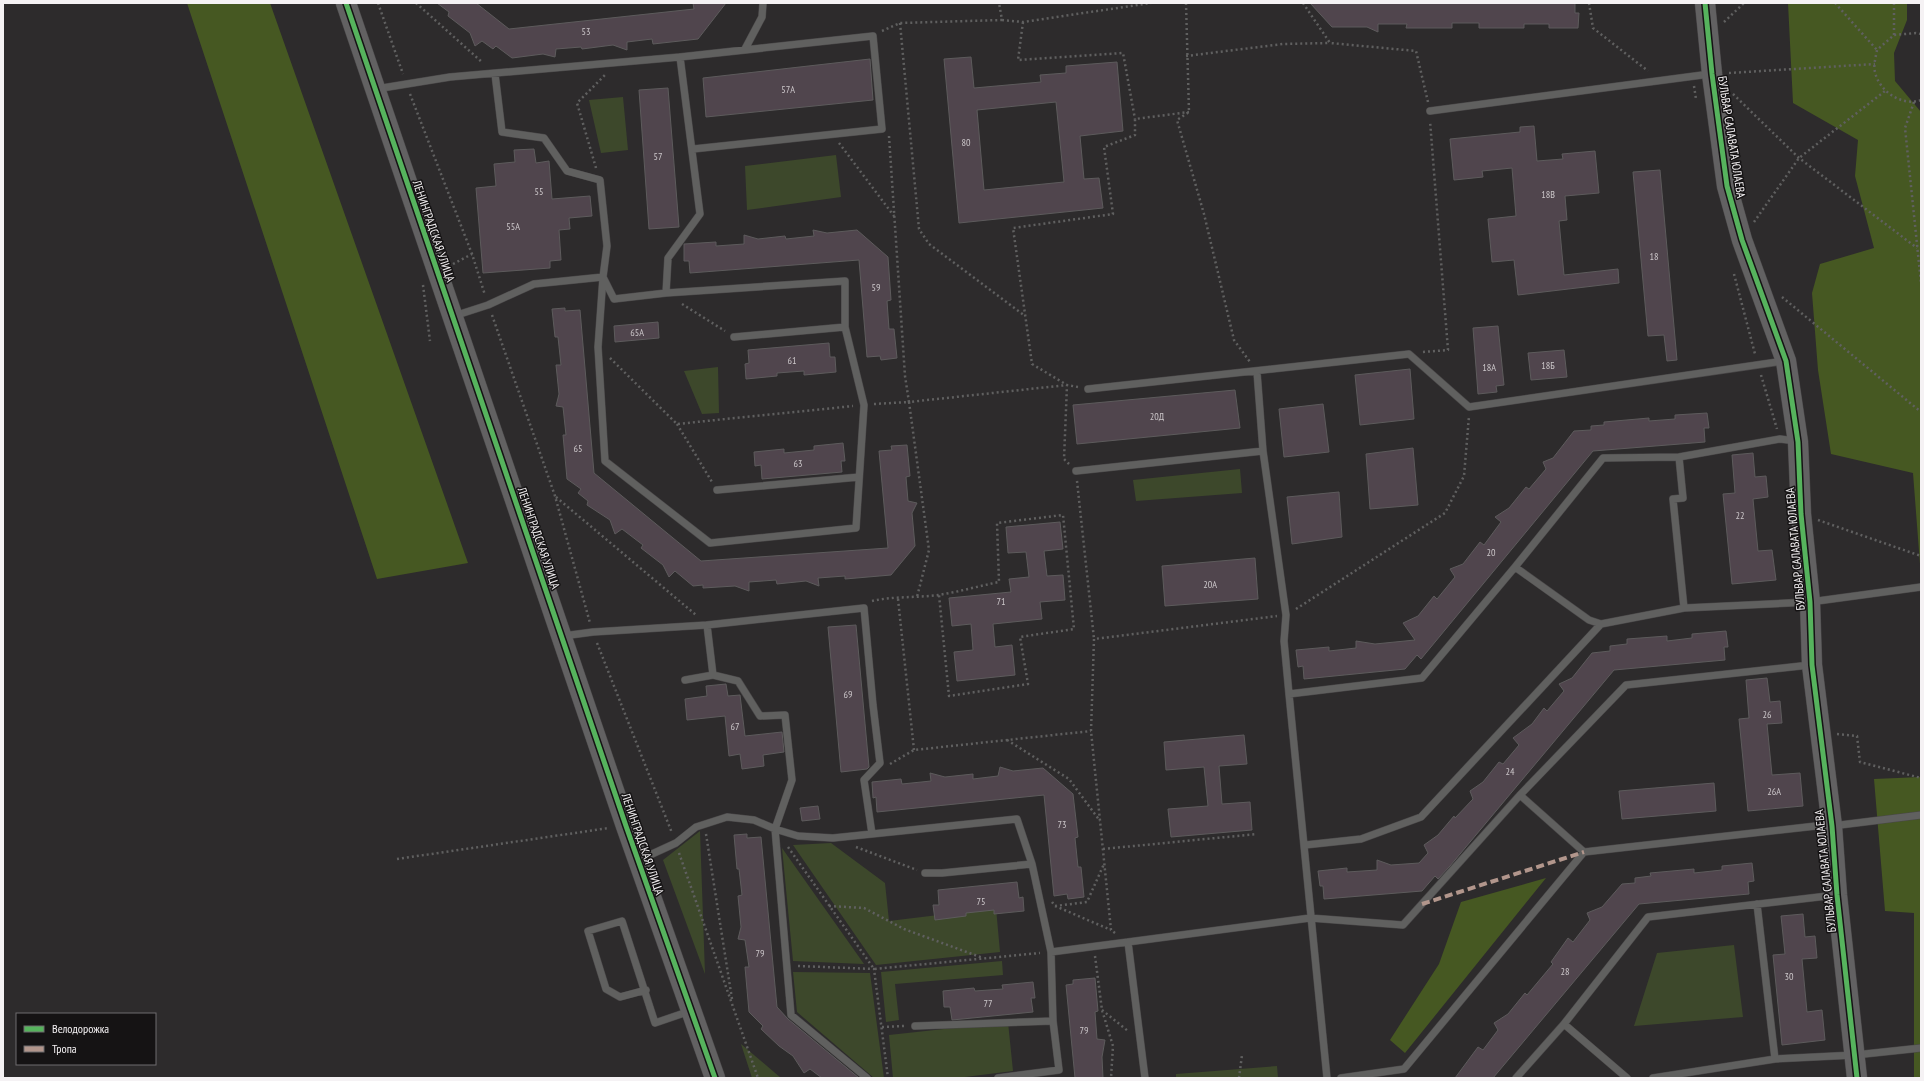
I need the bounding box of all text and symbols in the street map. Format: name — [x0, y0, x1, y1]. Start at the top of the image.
house number: 53 — [582, 25, 591, 38]
street label: БУЛЬВАР САЛАВАТА ЮЛАЕВА — [1715, 75, 1749, 199]
house number: 57А — [781, 83, 795, 96]
house number: 80 — [962, 136, 971, 149]
house number: 57 — [654, 150, 663, 163]
street label: ЛЕНИНГРАДСКАЯ УЛИЦА — [409, 177, 459, 284]
house number: 55 — [535, 185, 544, 198]
house number: 18В — [1541, 188, 1555, 201]
house number: 55А — [506, 220, 520, 233]
house number: 18 — [1650, 250, 1659, 263]
house number: 59 — [872, 281, 881, 294]
house number: 65А — [630, 326, 644, 339]
house number: 61 — [788, 354, 797, 367]
house number: 18Б — [1541, 359, 1555, 372]
house number: 18А — [1482, 361, 1496, 374]
house number: 20Д — [1150, 410, 1165, 423]
house number: 65 — [574, 442, 583, 455]
house number: 63 — [794, 457, 803, 470]
street label: ЛЕНИНГРАДСКАЯ УЛИЦА — [514, 484, 564, 591]
street label: БУЛЬВАР САЛАВАТА ЮЛАЕВА — [1782, 487, 1808, 611]
house number: 22 — [1736, 509, 1745, 522]
house number: 20 — [1487, 546, 1496, 559]
house number: 20А — [1203, 578, 1217, 591]
house number: 71 — [997, 595, 1006, 608]
house number: 69 — [844, 688, 853, 701]
house number: 26 — [1763, 708, 1772, 721]
house number: 67 — [731, 720, 740, 733]
house number: 24 — [1506, 765, 1515, 778]
house number: 26А — [1767, 785, 1781, 798]
street label: ЛЕНИНГРАДСКАЯ УЛИЦА — [618, 790, 668, 897]
street label: БУЛЬВАР САЛАВАТА ЮЛАЕВА — [1811, 809, 1839, 933]
house number: 73 — [1058, 818, 1067, 831]
house number: 75 — [977, 895, 986, 908]
house number: 79 — [756, 947, 765, 960]
house number: 28 — [1561, 965, 1570, 978]
house number: 30 — [1785, 970, 1794, 983]
house number: 77 — [984, 997, 993, 1010]
legend — [16, 1013, 156, 1065]
text: Велодорожка — [52, 1021, 109, 1036]
house number: 79 — [1080, 1024, 1089, 1037]
text: Тропа — [52, 1041, 77, 1056]

